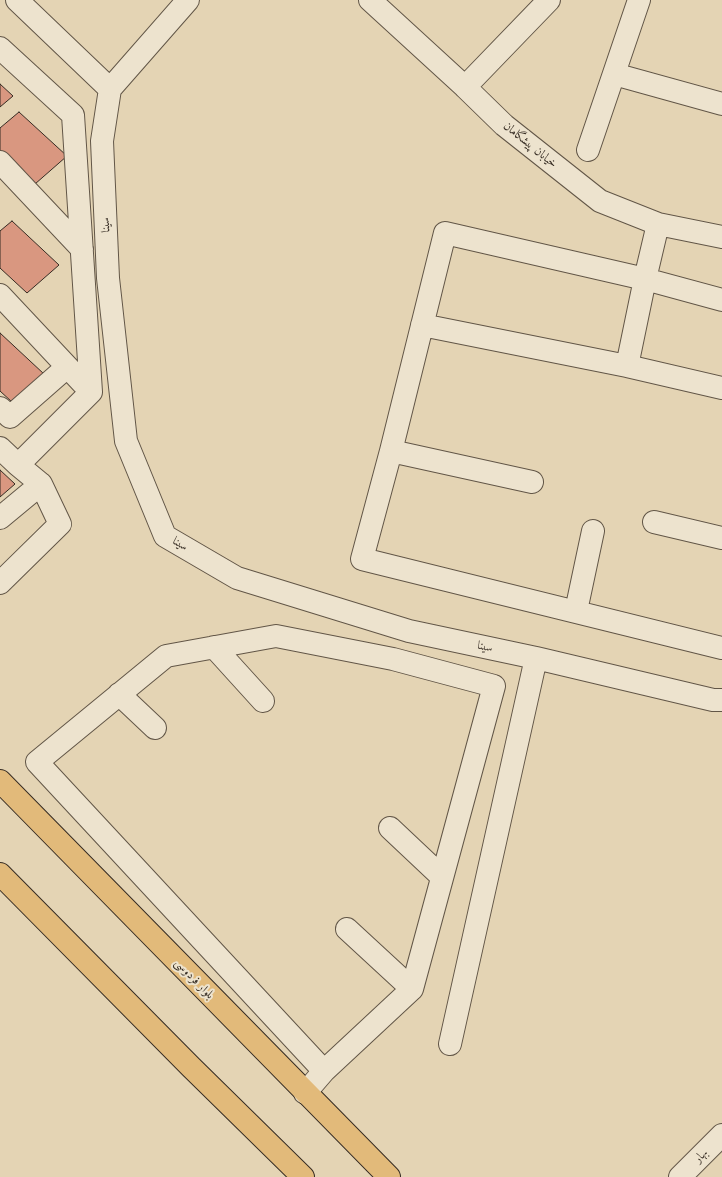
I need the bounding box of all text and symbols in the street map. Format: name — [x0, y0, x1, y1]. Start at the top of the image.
street label: خیابان پیشگامان — [500, 119, 560, 171]
street label: سینا — [99, 217, 113, 233]
street label: سینا — [170, 534, 190, 554]
street label: سینا — [476, 638, 494, 656]
street label: بلوار فردوسی — [171, 956, 217, 1002]
street label: بهار — [691, 1146, 711, 1166]

